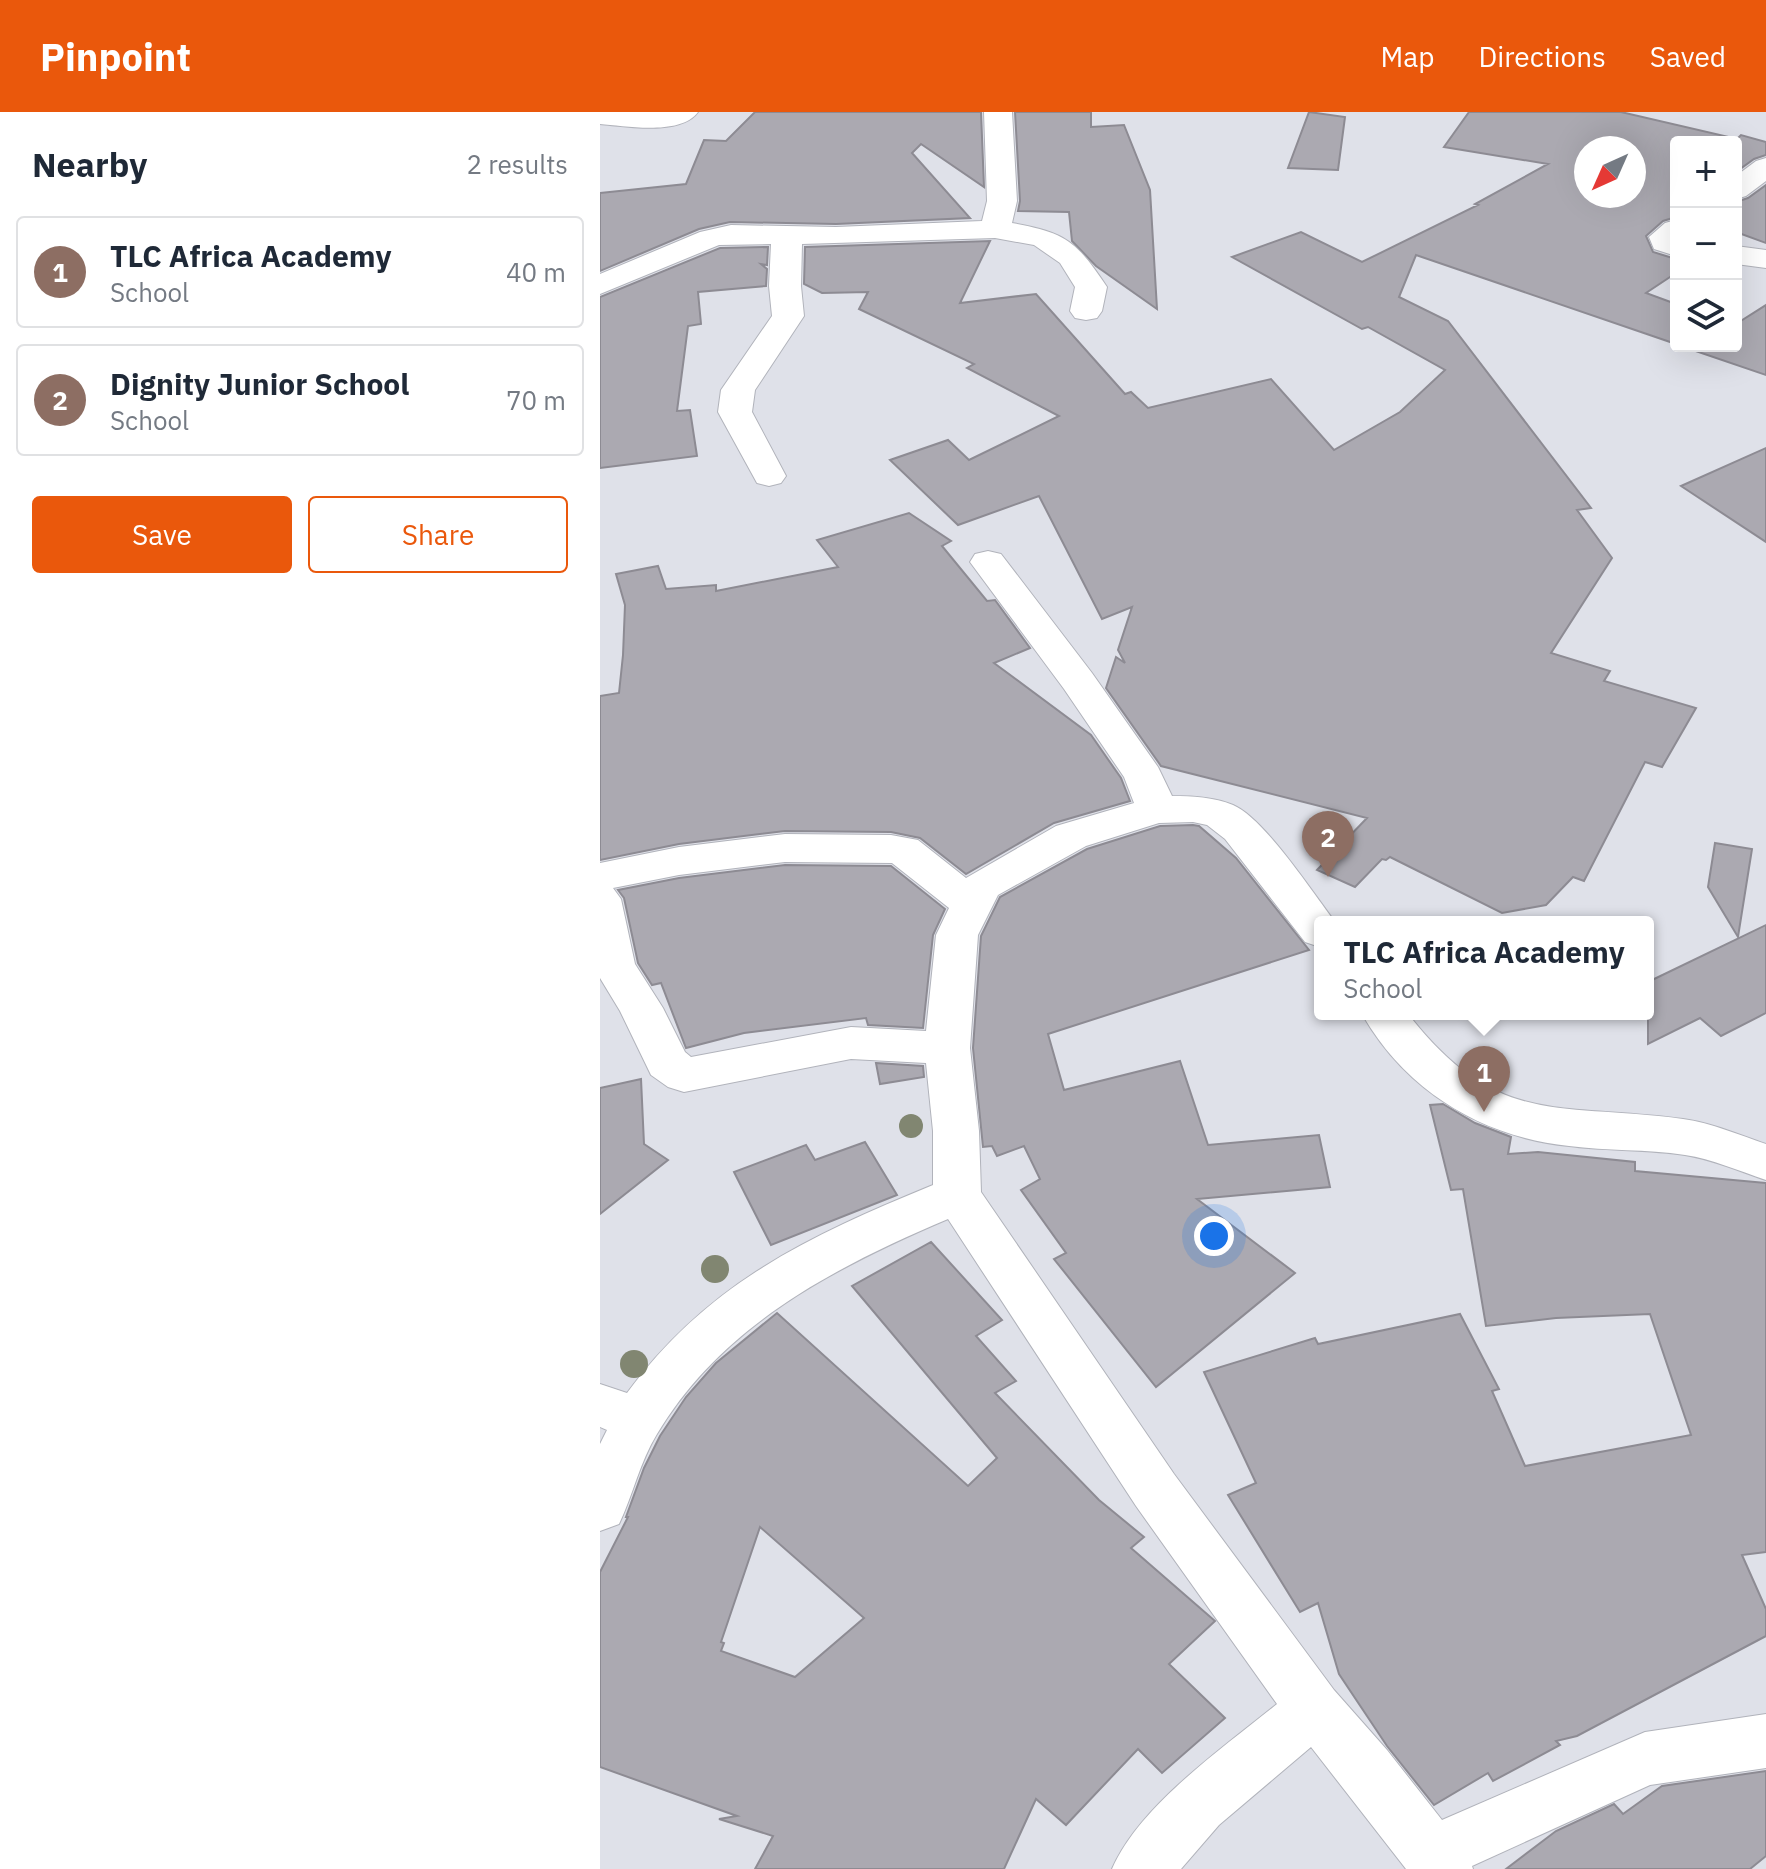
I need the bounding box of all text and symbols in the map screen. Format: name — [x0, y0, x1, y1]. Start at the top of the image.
text: Pinpoint — [40, 32, 191, 81]
text: Map — [1380, 38, 1434, 75]
text: Directions — [1478, 38, 1606, 75]
text: Saved — [1650, 38, 1726, 75]
north arrow — [1574, 136, 1646, 208]
map controls — [1670, 136, 1742, 352]
button: + — [1670, 136, 1742, 208]
text: Nearby — [32, 142, 147, 186]
text: 2 results — [466, 147, 568, 181]
button: − — [1670, 208, 1742, 280]
text: TLC Africa Academy — [110, 236, 391, 275]
text: 1 — [52, 255, 68, 289]
text: 40 m — [506, 255, 566, 289]
text: School — [110, 275, 189, 309]
button: layers — [1670, 280, 1742, 352]
text: Dignity Junior School — [110, 364, 409, 403]
text: 2 — [52, 383, 68, 417]
text: 70 m — [506, 383, 566, 417]
text: School — [110, 403, 189, 437]
button: Save — [32, 496, 292, 573]
button: Share — [308, 496, 568, 573]
pin: 2 — [1302, 811, 1354, 877]
popup — [1314, 916, 1654, 1020]
text: TLC Africa Academy — [1343, 932, 1625, 971]
text: School — [1343, 971, 1422, 1005]
pin: 1 — [1458, 1046, 1510, 1112]
your location — [1194, 1216, 1234, 1256]

